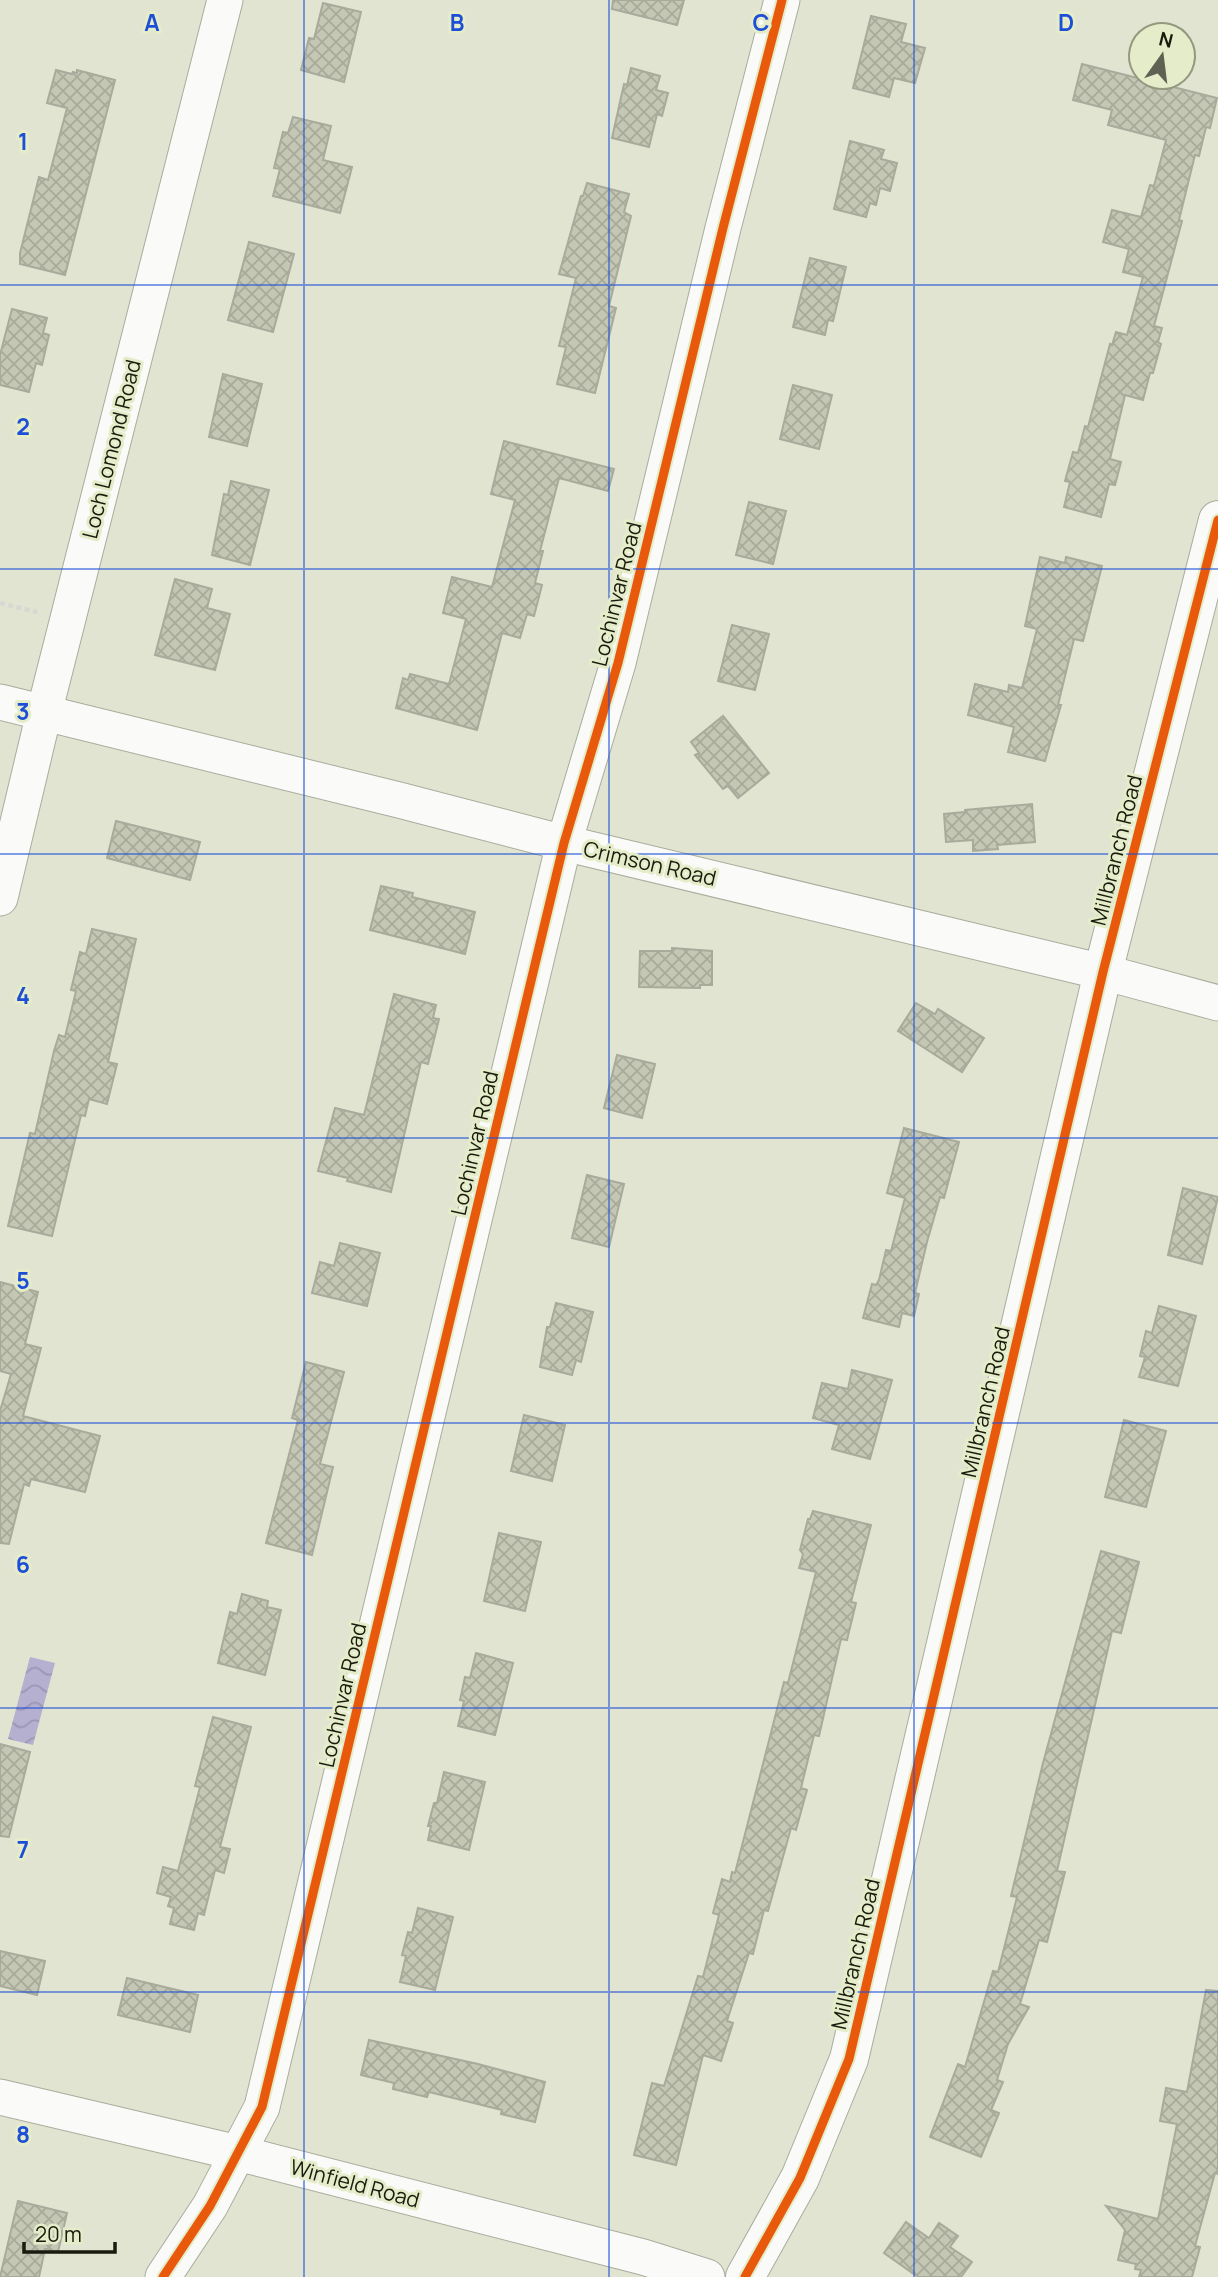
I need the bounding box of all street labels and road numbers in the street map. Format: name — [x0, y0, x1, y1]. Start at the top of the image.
street label: Loch Lomond Road — [75, 357, 147, 541]
street label: Lochinvar Road — [585, 519, 647, 669]
street label: Millbranch Road — [1084, 772, 1148, 928]
street label: Crimson Road — [581, 834, 719, 892]
street label: Lochinvar Road — [444, 1068, 504, 1218]
street label: Millbranch Road — [954, 1324, 1016, 1480]
street label: Lochinvar Road — [312, 1620, 372, 1770]
street label: Millbranch Road — [824, 1876, 886, 2032]
street label: Winfield Road — [287, 2152, 423, 2214]

